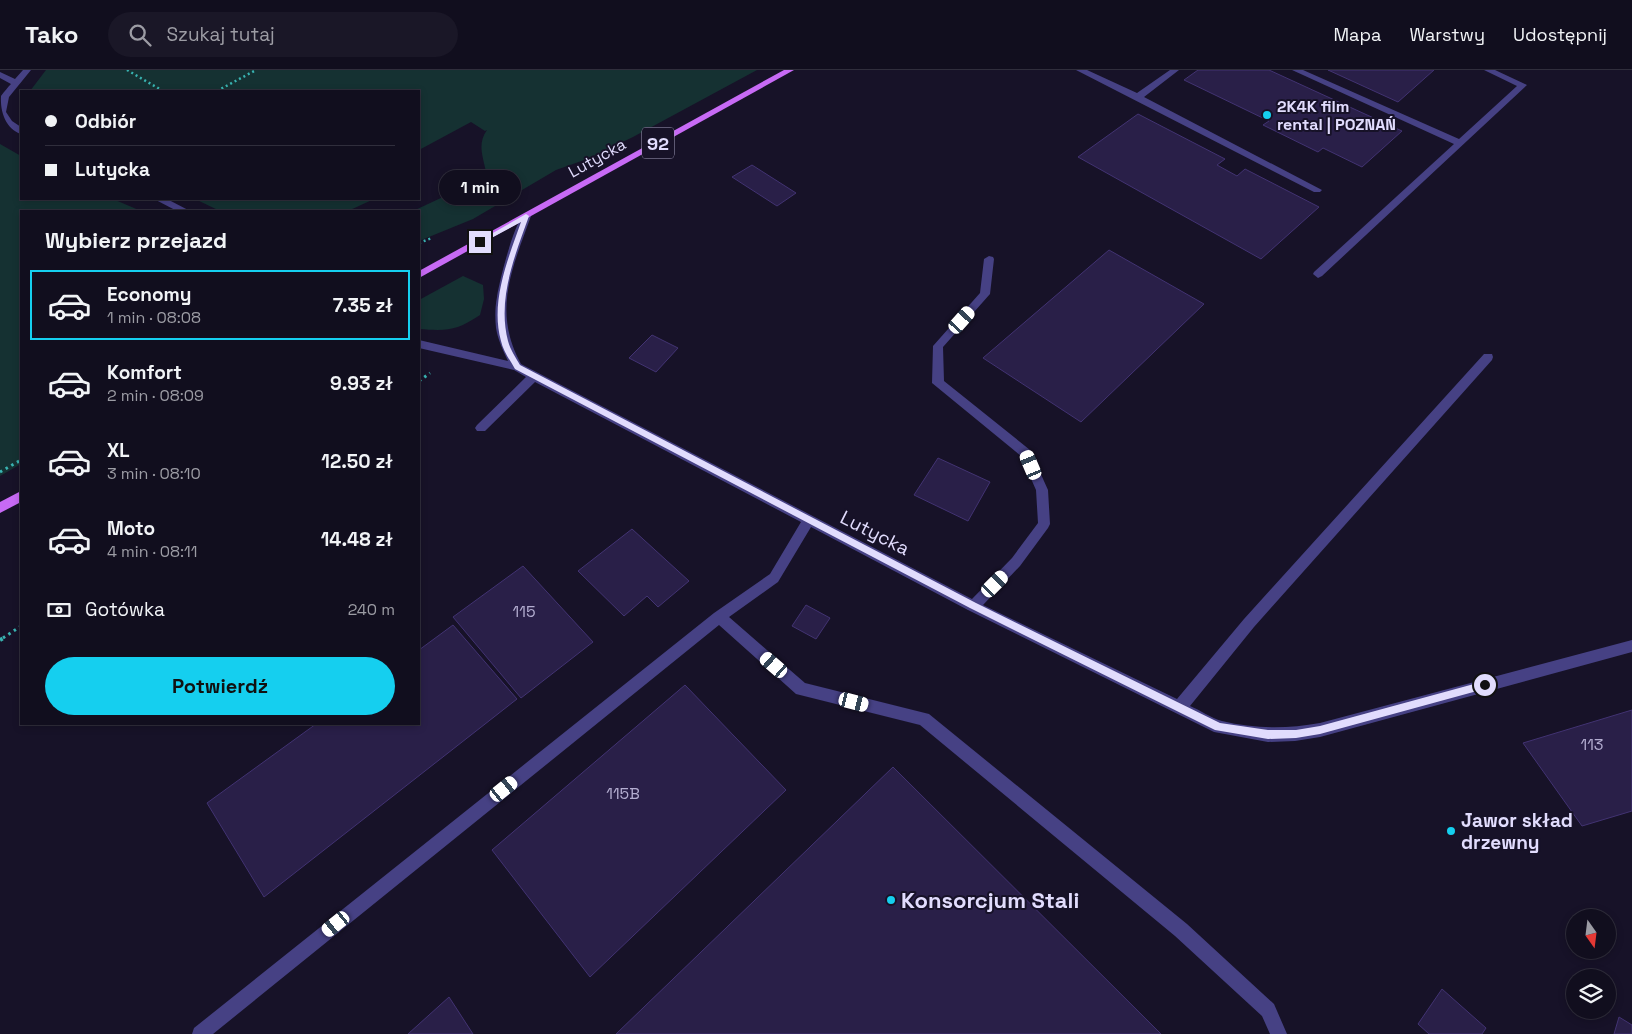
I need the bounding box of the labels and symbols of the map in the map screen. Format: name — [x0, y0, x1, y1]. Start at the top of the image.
place label: 2K4K film rental | POZNAŃ — [1277, 96, 1396, 135]
marker: 2K4K film rental | POZNAŃ — [1261, 109, 1273, 121]
road number: 92 — [642, 128, 674, 158]
street label: Lutycka — [564, 134, 630, 182]
callout: 1 min — [439, 170, 521, 204]
route end — [469, 231, 491, 253]
car — [946, 304, 977, 336]
car — [1018, 448, 1043, 482]
street label: Lutycka — [836, 505, 914, 561]
car — [979, 568, 1010, 600]
house number: 115 — [513, 601, 535, 622]
car — [757, 649, 790, 681]
route start — [1474, 674, 1496, 696]
car — [837, 691, 870, 713]
house number: 113 — [1580, 734, 1604, 755]
car — [487, 774, 520, 804]
house number: 115B — [606, 783, 640, 804]
place label: Jawor skład drzewny — [1461, 808, 1573, 855]
marker: Jawor skład drzewny — [1445, 825, 1457, 837]
place label: Konsorcjum Stali — [901, 886, 1079, 914]
marker: Konsorcjum Stali — [885, 894, 897, 906]
car — [319, 909, 352, 939]
north arrow — [1566, 909, 1616, 959]

